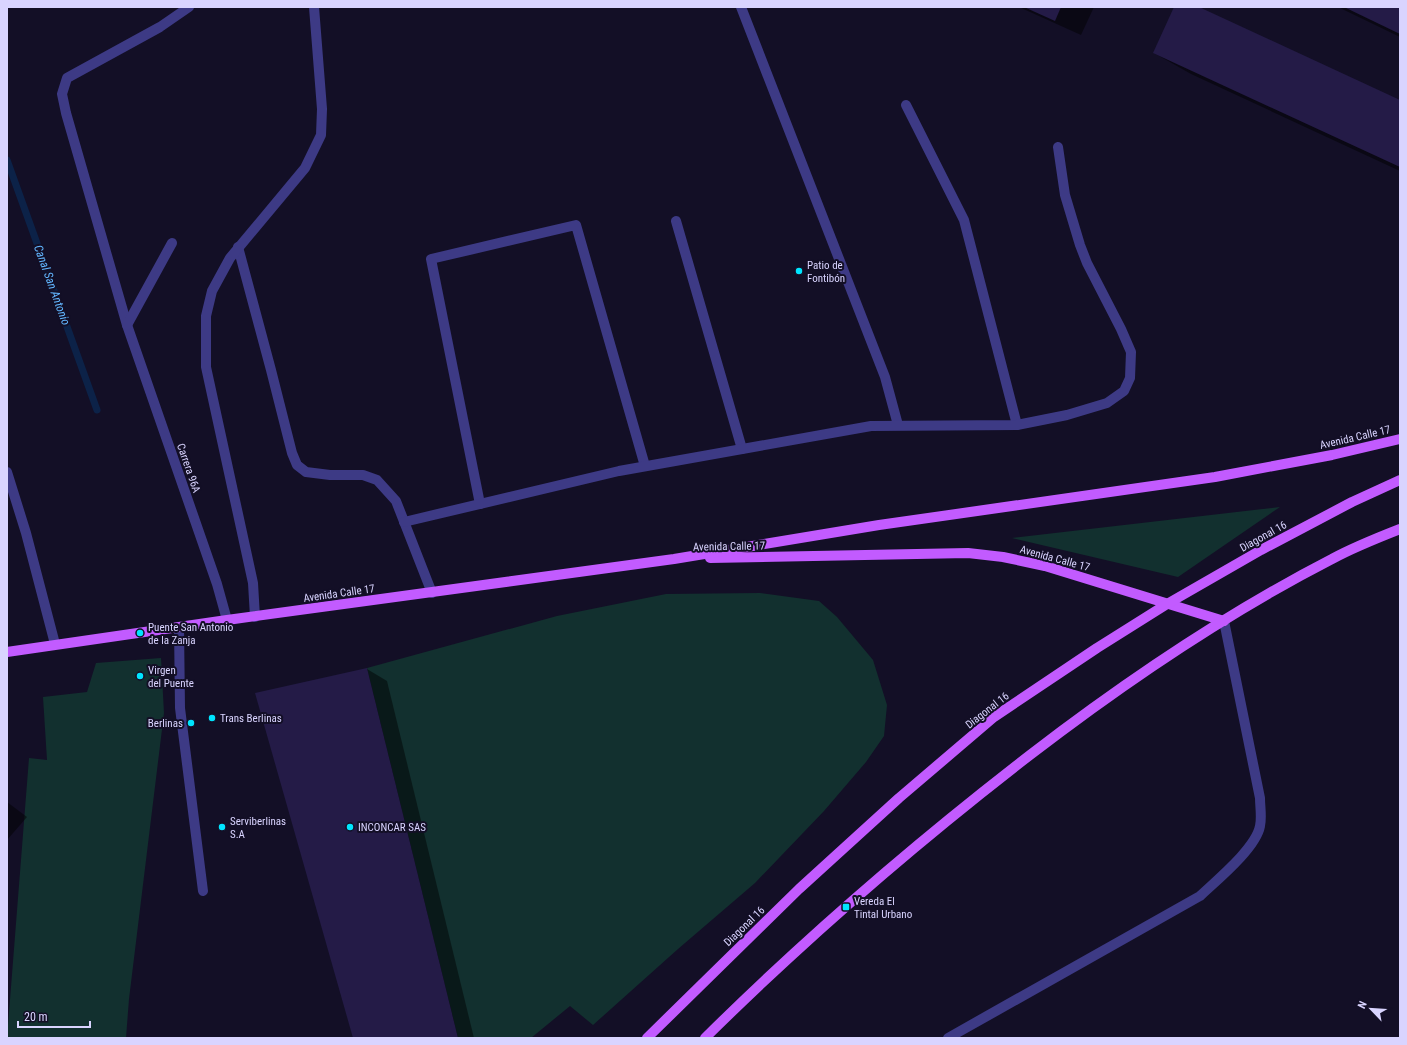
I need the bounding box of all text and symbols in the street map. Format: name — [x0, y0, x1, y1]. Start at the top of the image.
water label: Canal San Antonio — [31, 243, 73, 327]
place label: Patio de Fontibón — [807, 259, 845, 285]
marker: Patio de Fontibón — [794, 266, 804, 276]
street label: Avenida Calle 17 — [1319, 423, 1392, 452]
street label: Carrera 96A — [174, 442, 203, 495]
street label: Diagonal 16 — [1238, 518, 1289, 555]
street label: Avenida Calle 17 — [693, 539, 765, 554]
street label: Avenida Calle 17 — [1018, 543, 1091, 574]
street label: Avenida Calle 17 — [302, 582, 376, 605]
place label: Puente San Antonio de la Zanja — [148, 621, 234, 647]
marker: Puente San Antonio de la Zanja — [135, 628, 145, 638]
place label: Virgen del Puente — [148, 664, 194, 690]
marker: Virgen del Puente — [135, 671, 145, 681]
street label: Diagonal 16 — [963, 689, 1012, 731]
place label: Trans Berlinas — [220, 712, 282, 725]
marker: Trans Berlinas — [207, 713, 217, 723]
place label: Berlinas — [148, 717, 183, 730]
marker: Berlinas — [186, 718, 196, 728]
place label: Serviberlinas S.A — [230, 815, 286, 841]
place label: INCONCAR SAS — [358, 821, 426, 834]
marker: Serviberlinas S.A — [217, 822, 227, 832]
marker: INCONCAR SAS — [345, 822, 355, 832]
place label: Vereda El Tintal Urbano — [854, 895, 913, 921]
marker: Vereda El Tintal Urbano — [841, 902, 851, 912]
street label: Diagonal 16 — [721, 904, 767, 949]
north arrow — [1351, 989, 1391, 1029]
text: N — [1355, 999, 1370, 1011]
scale bar — [18, 1003, 90, 1029]
text: 20 m — [24, 1010, 48, 1024]

